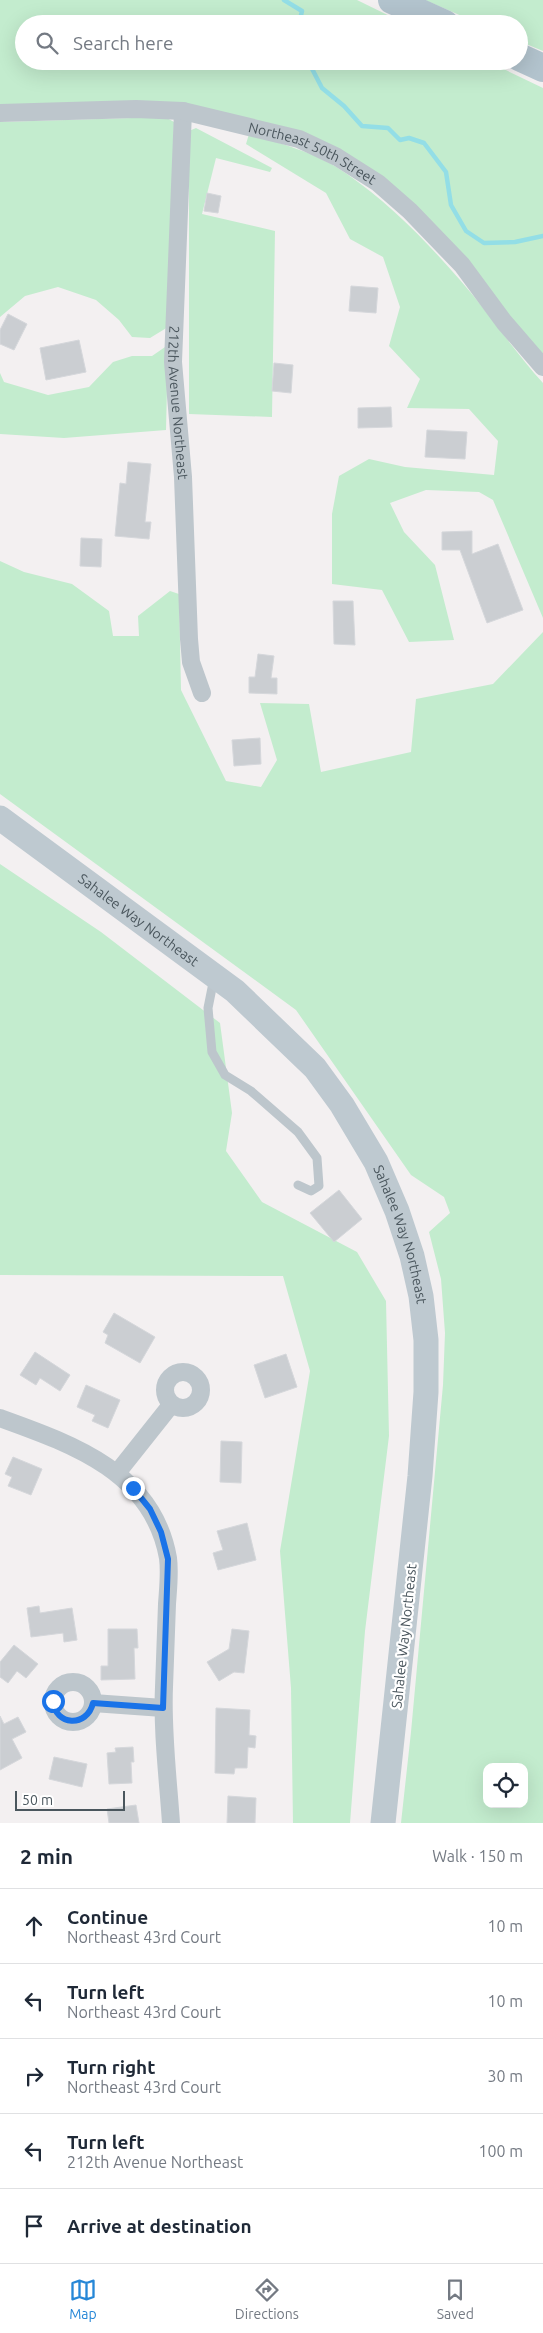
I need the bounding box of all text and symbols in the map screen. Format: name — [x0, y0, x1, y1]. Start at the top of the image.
search box — [15, 15, 528, 70]
icon: search — [33, 29, 61, 57]
text: Search here — [73, 32, 173, 54]
street label: Northeast 50th Street — [247, 119, 379, 188]
street label: 212th Avenue Northeast — [165, 325, 191, 481]
street label: Sahalee Way Northeast — [75, 870, 202, 970]
street label: Sahalee Way Northeast — [370, 1163, 430, 1305]
route end — [122, 1477, 145, 1500]
street label: Sahalee Way Northeast — [388, 1562, 420, 1709]
route start — [42, 1690, 65, 1713]
map controls — [483, 1763, 528, 1808]
button: locate — [483, 1763, 528, 1808]
scale bar — [15, 1788, 125, 1811]
text: 50 m — [22, 1792, 53, 1808]
text: 2 min — [20, 1844, 73, 1868]
text: Walk · 150 m — [432, 1847, 523, 1865]
text: Continue — [67, 1906, 148, 1928]
icon: ahead — [20, 1912, 48, 1940]
text: 10 m — [487, 1917, 523, 1935]
text: Northeast 43rd Court — [67, 1928, 221, 1946]
text: Turn left — [67, 1981, 145, 2003]
icon: left — [20, 1987, 48, 2015]
text: 10 m — [487, 1992, 523, 2010]
text: Northeast 43rd Court — [67, 2003, 221, 2021]
text: Turn right — [67, 2056, 155, 2078]
icon: right — [20, 2062, 48, 2090]
text: 30 m — [487, 2067, 523, 2085]
text: Northeast 43rd Court — [67, 2078, 221, 2096]
text: Turn left — [67, 2131, 145, 2153]
icon: left — [20, 2137, 48, 2165]
text: 100 m — [478, 2142, 523, 2160]
text: 212th Avenue Northeast — [67, 2153, 243, 2171]
icon: arrive — [20, 2212, 48, 2240]
text: Arrive at destination — [67, 2215, 252, 2237]
tab: Map — [69, 2276, 97, 2322]
tab: Directions — [235, 2276, 299, 2322]
tab: Saved — [437, 2276, 474, 2322]

